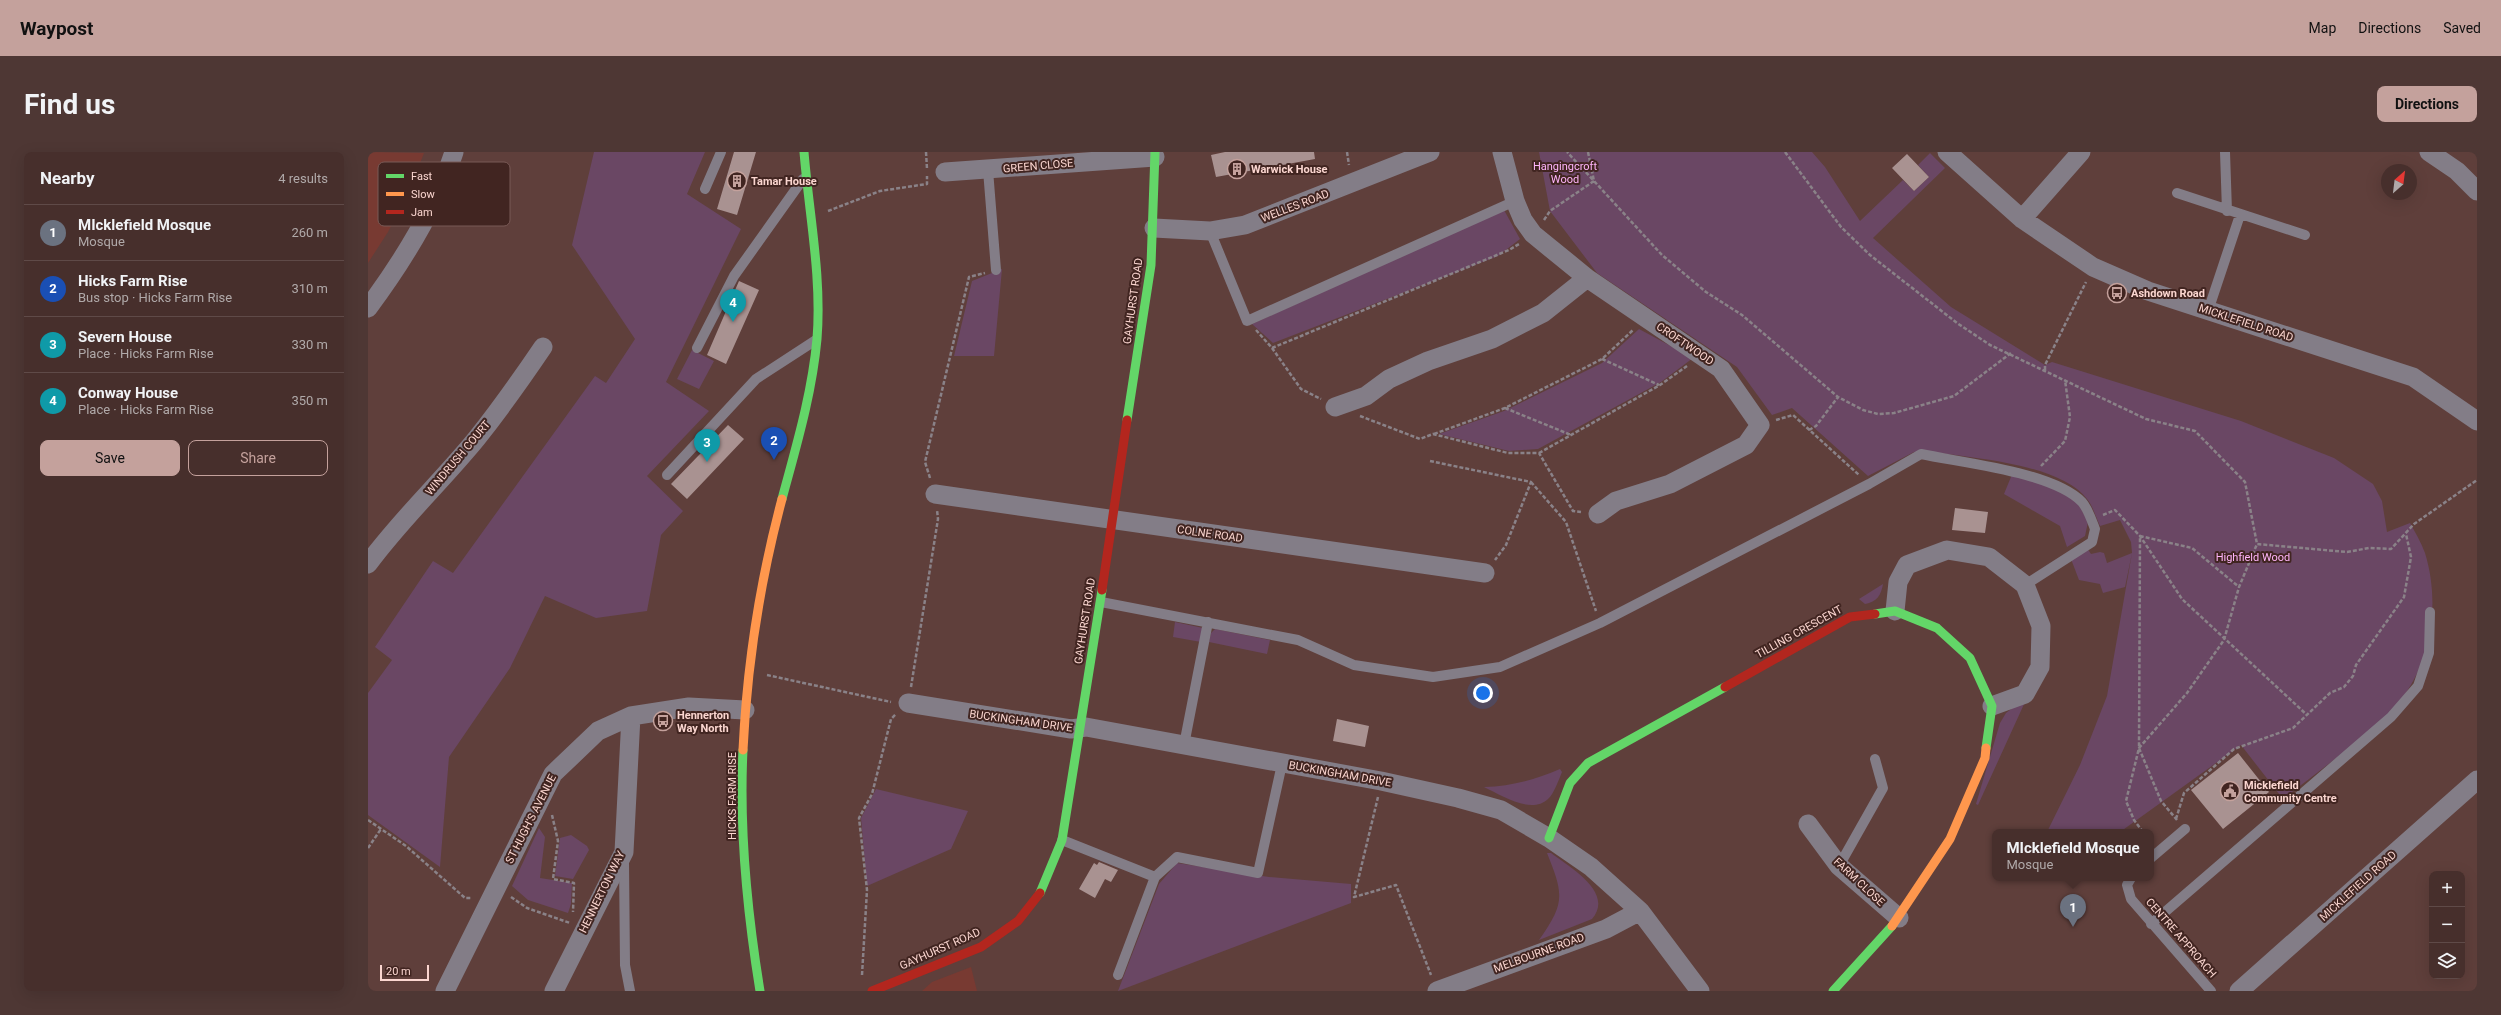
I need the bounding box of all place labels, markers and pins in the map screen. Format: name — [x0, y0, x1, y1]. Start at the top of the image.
building icon: Warwick House — [1226, 158, 1248, 180]
place label: Warwick House — [1251, 163, 1328, 176]
building icon: Tamar House — [726, 170, 748, 192]
place label: Tamar House — [751, 175, 817, 188]
bus stop icon: Ashdown Road — [2106, 282, 2128, 304]
place label: Ashdown Road — [2131, 287, 2205, 300]
pin: 4 — [720, 289, 746, 322]
pin: 2 — [761, 427, 787, 460]
pin: 3 — [694, 429, 720, 462]
place label: Hennerton Way North — [677, 709, 729, 735]
bus stop icon: Hennerton Way North — [652, 710, 674, 732]
place label: Micklefield Community Centre — [2244, 779, 2337, 805]
public building icon: Micklefield Community Centre — [2219, 780, 2241, 802]
pin: 1 — [2060, 894, 2086, 927]

